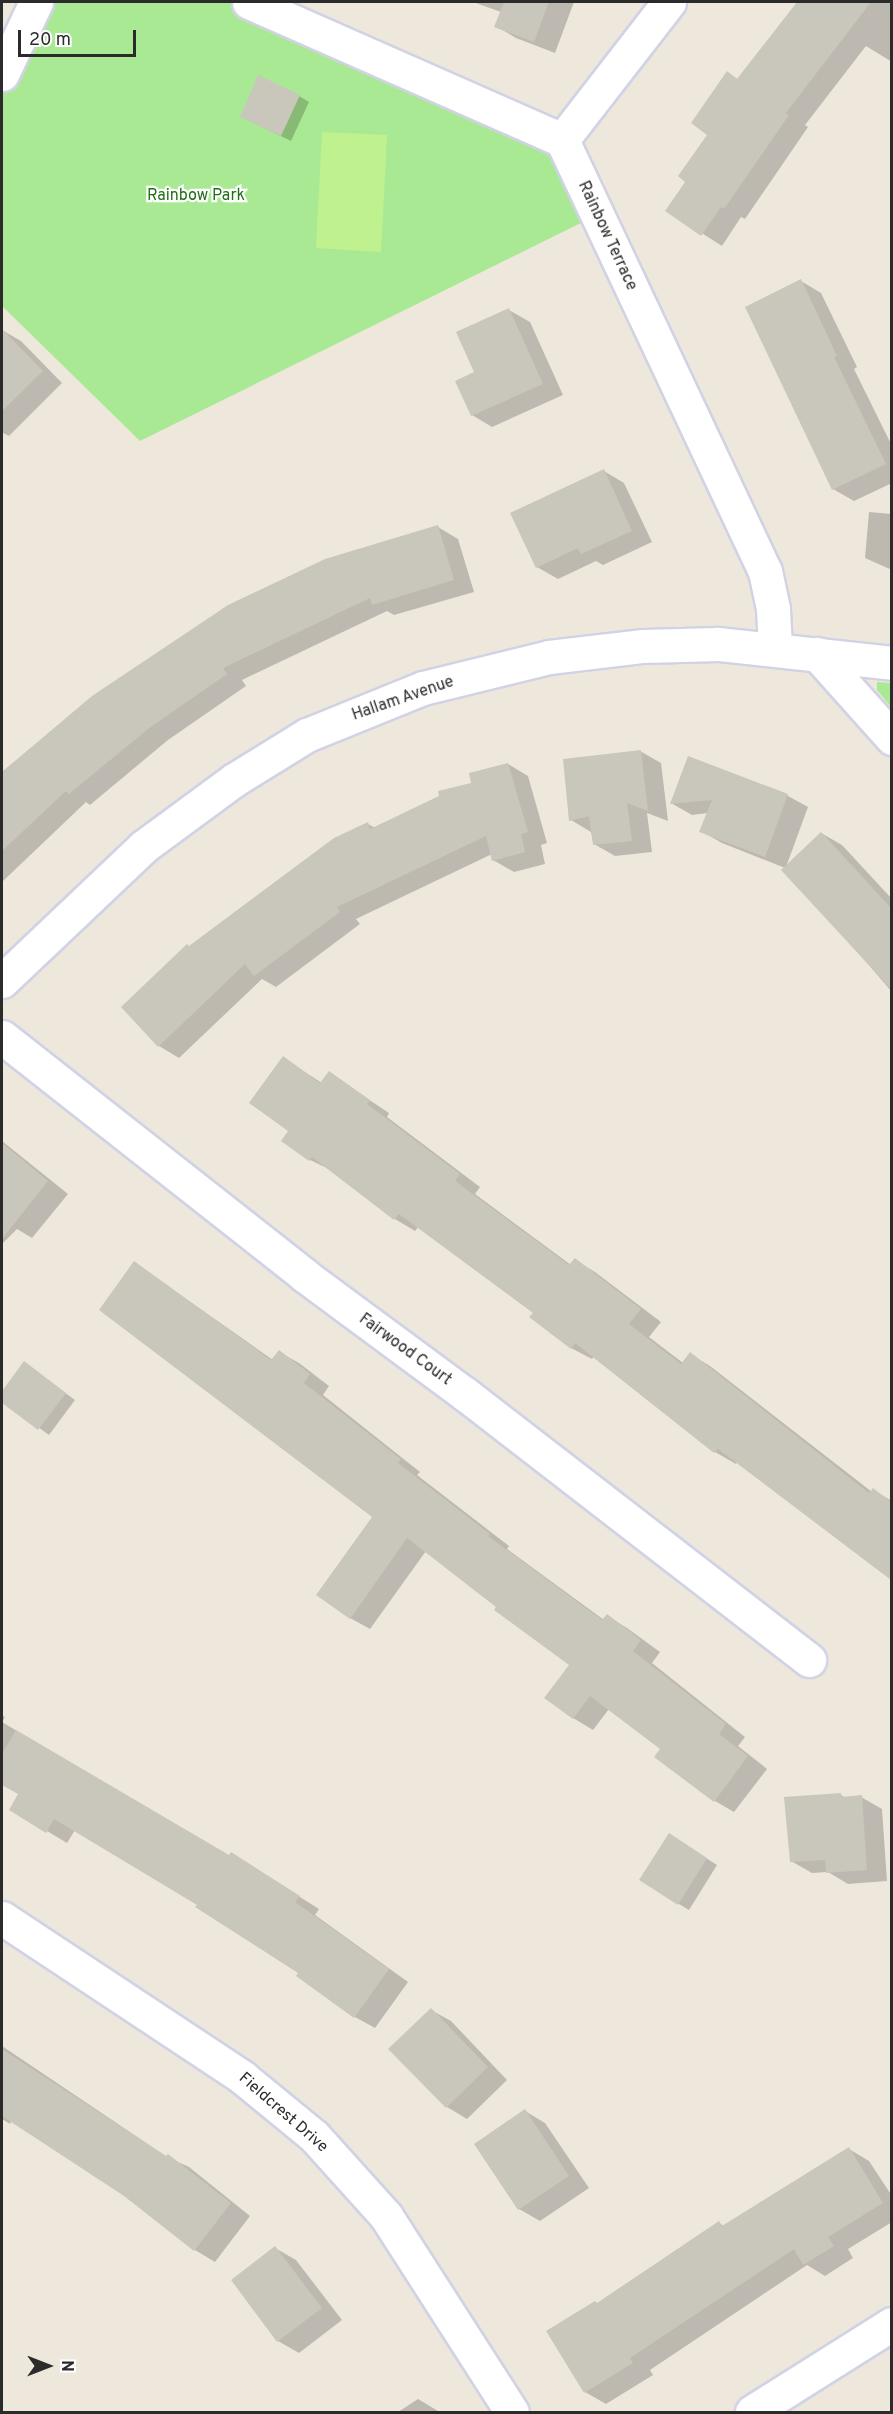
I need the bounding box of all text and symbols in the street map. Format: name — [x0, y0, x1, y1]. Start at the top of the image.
scale bar — [21, 18, 140, 56]
text: 20 m — [29, 29, 71, 52]
street label: Rainbow Terrace — [573, 178, 641, 294]
park label: Rainbow Park — [147, 186, 245, 206]
street label: Hallam Avenue — [349, 673, 457, 725]
street label: Fairwood Court — [355, 1310, 455, 1390]
street label: Fieldcrest Drive — [234, 2069, 332, 2157]
north arrow — [18, 2336, 78, 2396]
text: N — [56, 2360, 76, 2372]

